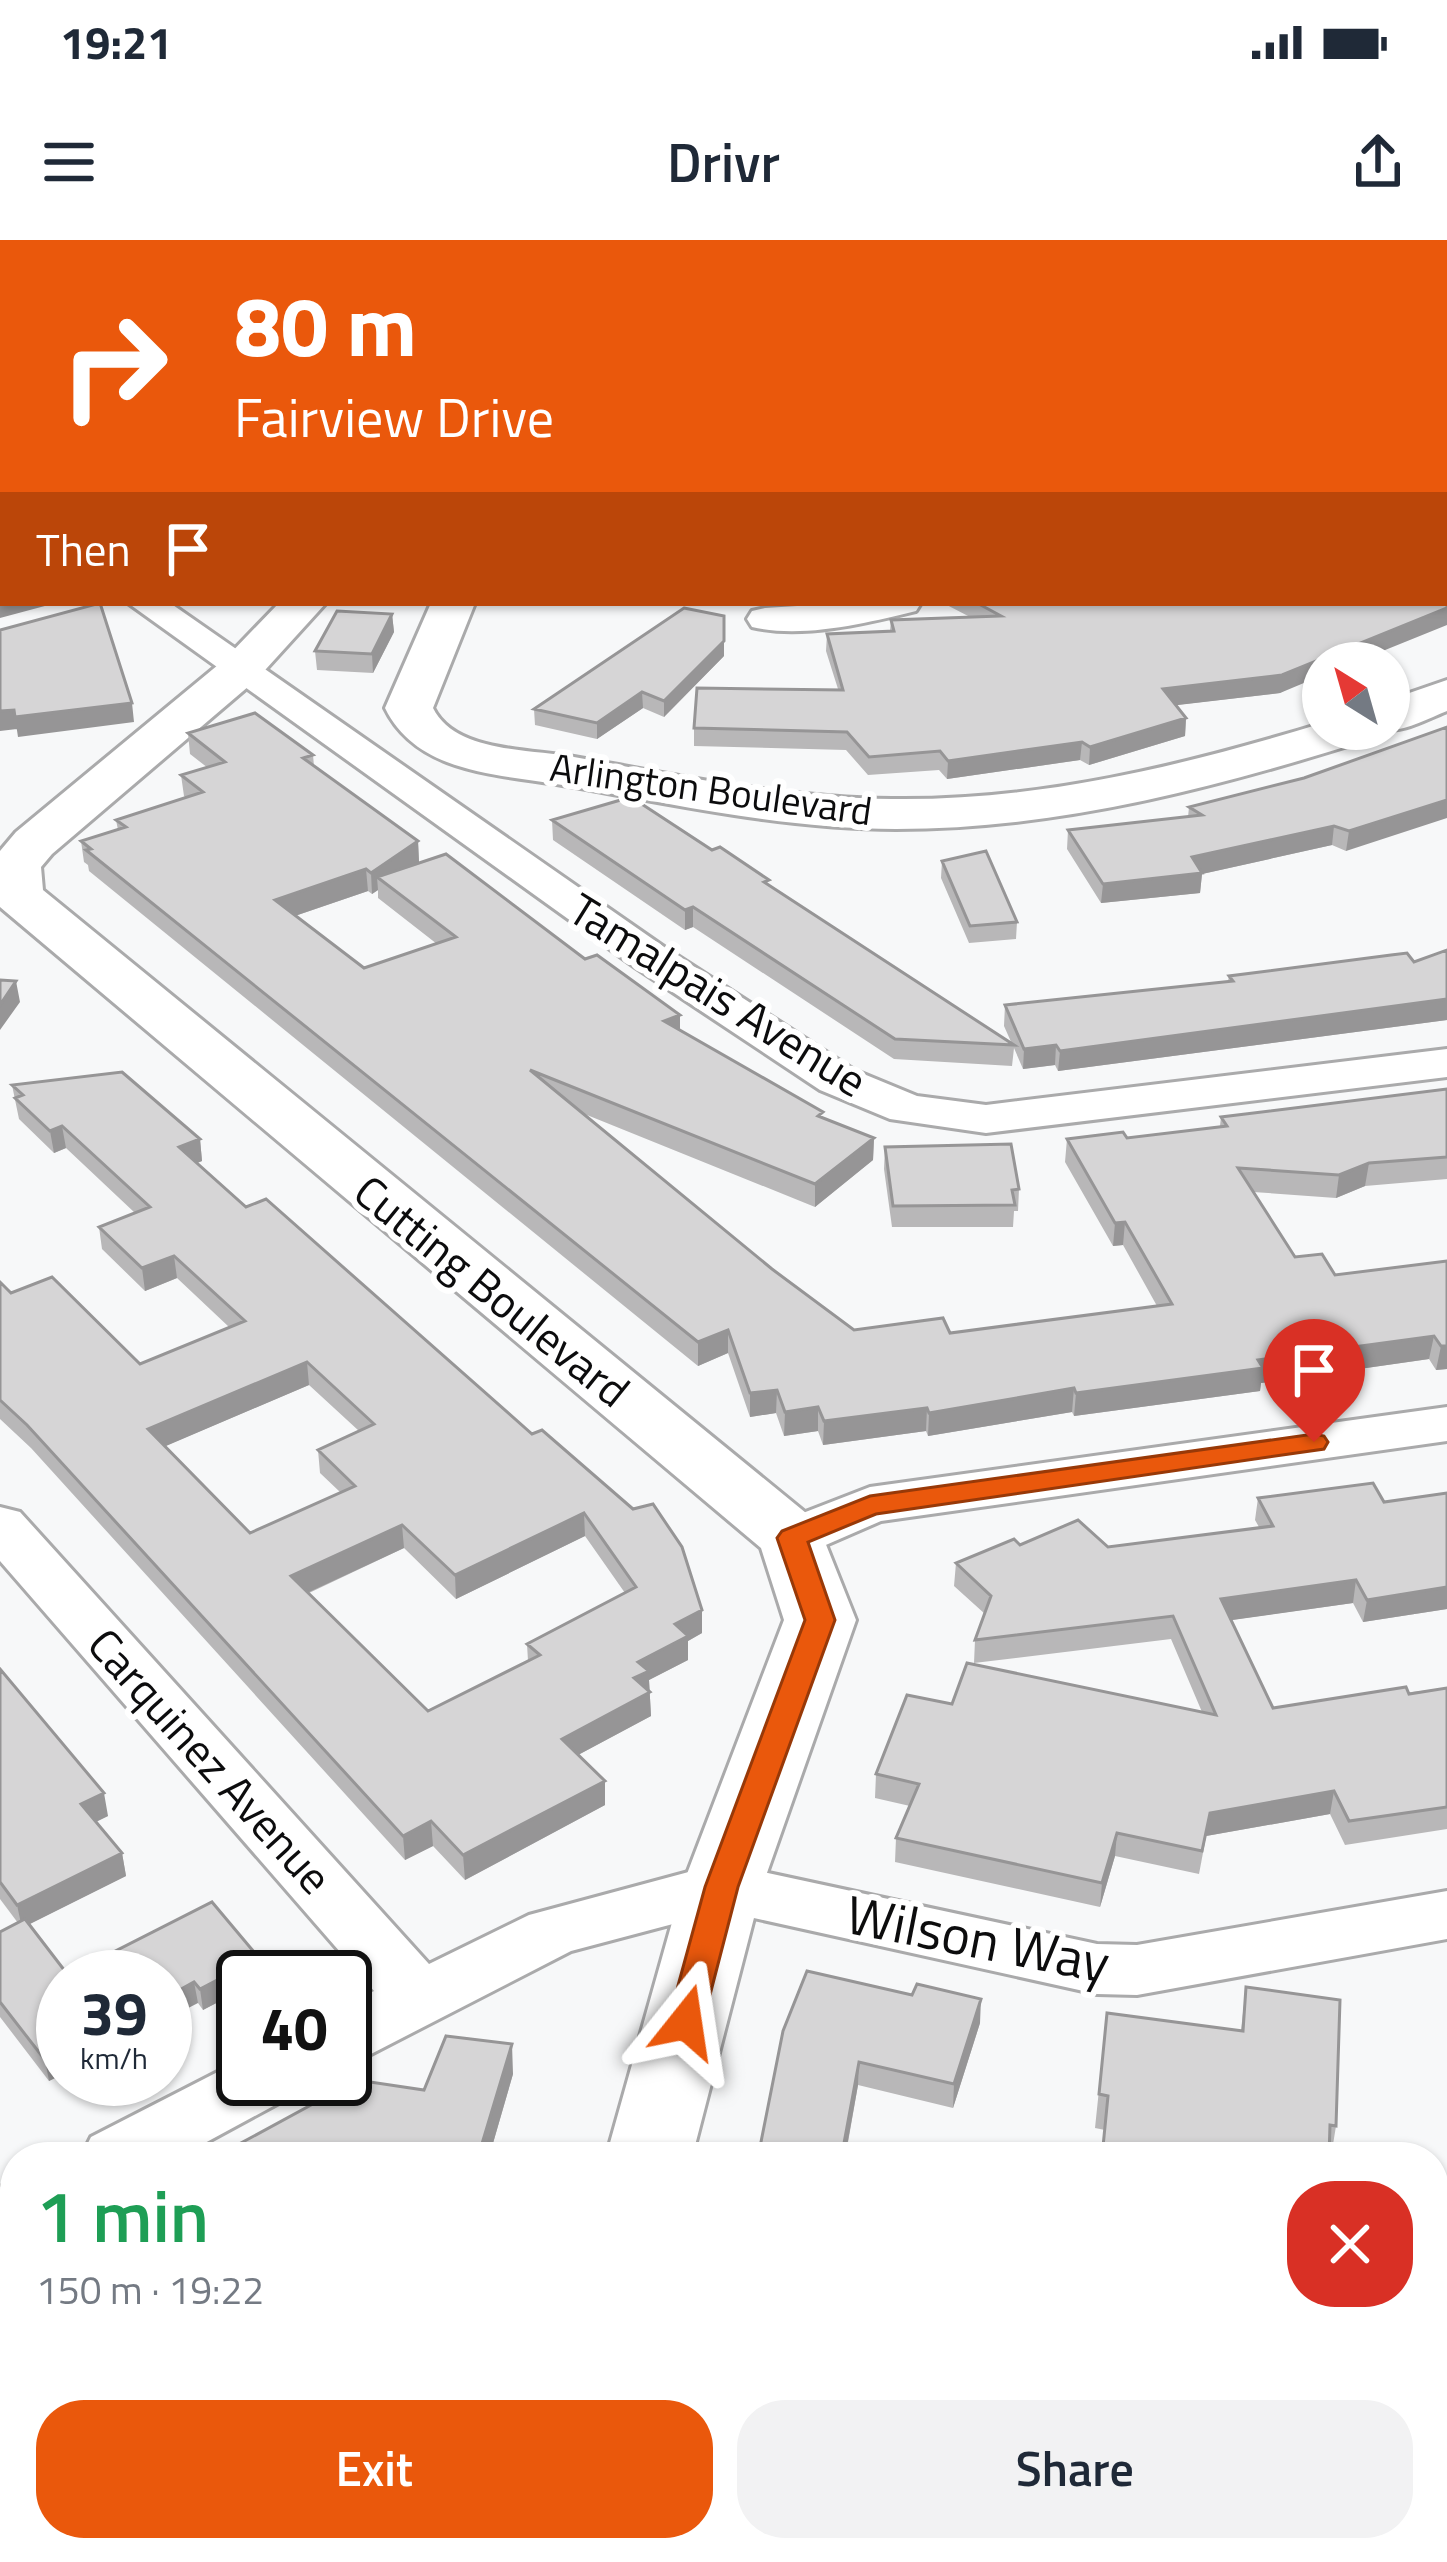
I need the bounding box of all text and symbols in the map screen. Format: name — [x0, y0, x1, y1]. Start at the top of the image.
text: 19:21 — [60, 8, 172, 76]
text: Drivr — [667, 121, 780, 203]
icon: menu — [36, 129, 102, 195]
icon: share — [1345, 129, 1411, 195]
text: 80 m — [234, 261, 417, 389]
icon: right — [36, 288, 192, 444]
text: Fairview Drive — [234, 376, 554, 458]
text: Then — [36, 515, 131, 583]
icon: arrive — [155, 516, 221, 582]
north arrow — [1302, 642, 1410, 750]
map controls — [1302, 642, 1410, 750]
street label: Arlington Boulevard — [546, 737, 876, 840]
street label: Tamalpais Avenue — [556, 875, 881, 1113]
street label: Cutting Boulevard — [340, 1158, 645, 1423]
pin — [1263, 1319, 1365, 1442]
icon: arrive — [1281, 1337, 1347, 1403]
street label: Carquinez Avenue — [73, 1612, 349, 1908]
street label: Wilson Way — [840, 1872, 1117, 2004]
speed limit sign: 40 — [216, 1950, 372, 2106]
position arrow — [623, 1959, 749, 2085]
text: 39 — [80, 1967, 148, 2058]
text: km/h — [80, 2035, 148, 2081]
text: 1 min — [36, 2160, 209, 2270]
button: close — [1287, 2181, 1413, 2307]
text: 150 m · 19:22 — [36, 2260, 264, 2319]
button: Exit — [36, 2400, 713, 2538]
button: Share — [737, 2400, 1413, 2538]

